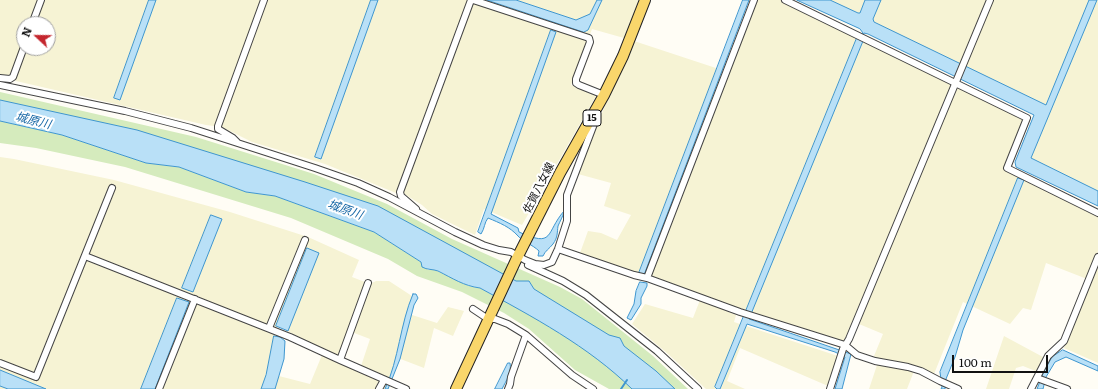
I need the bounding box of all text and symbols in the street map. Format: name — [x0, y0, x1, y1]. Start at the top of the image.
north arrow — [16, 16, 56, 56]
text: N — [17, 25, 35, 39]
water label: 城原川 — [14, 110, 52, 132]
road number: 15 — [583, 110, 601, 126]
street label: 佐賀八女線 — [521, 161, 557, 215]
water label: 城原川 — [326, 197, 364, 223]
scale bar — [954, 347, 1050, 373]
text: 100 m — [959, 353, 992, 371]

